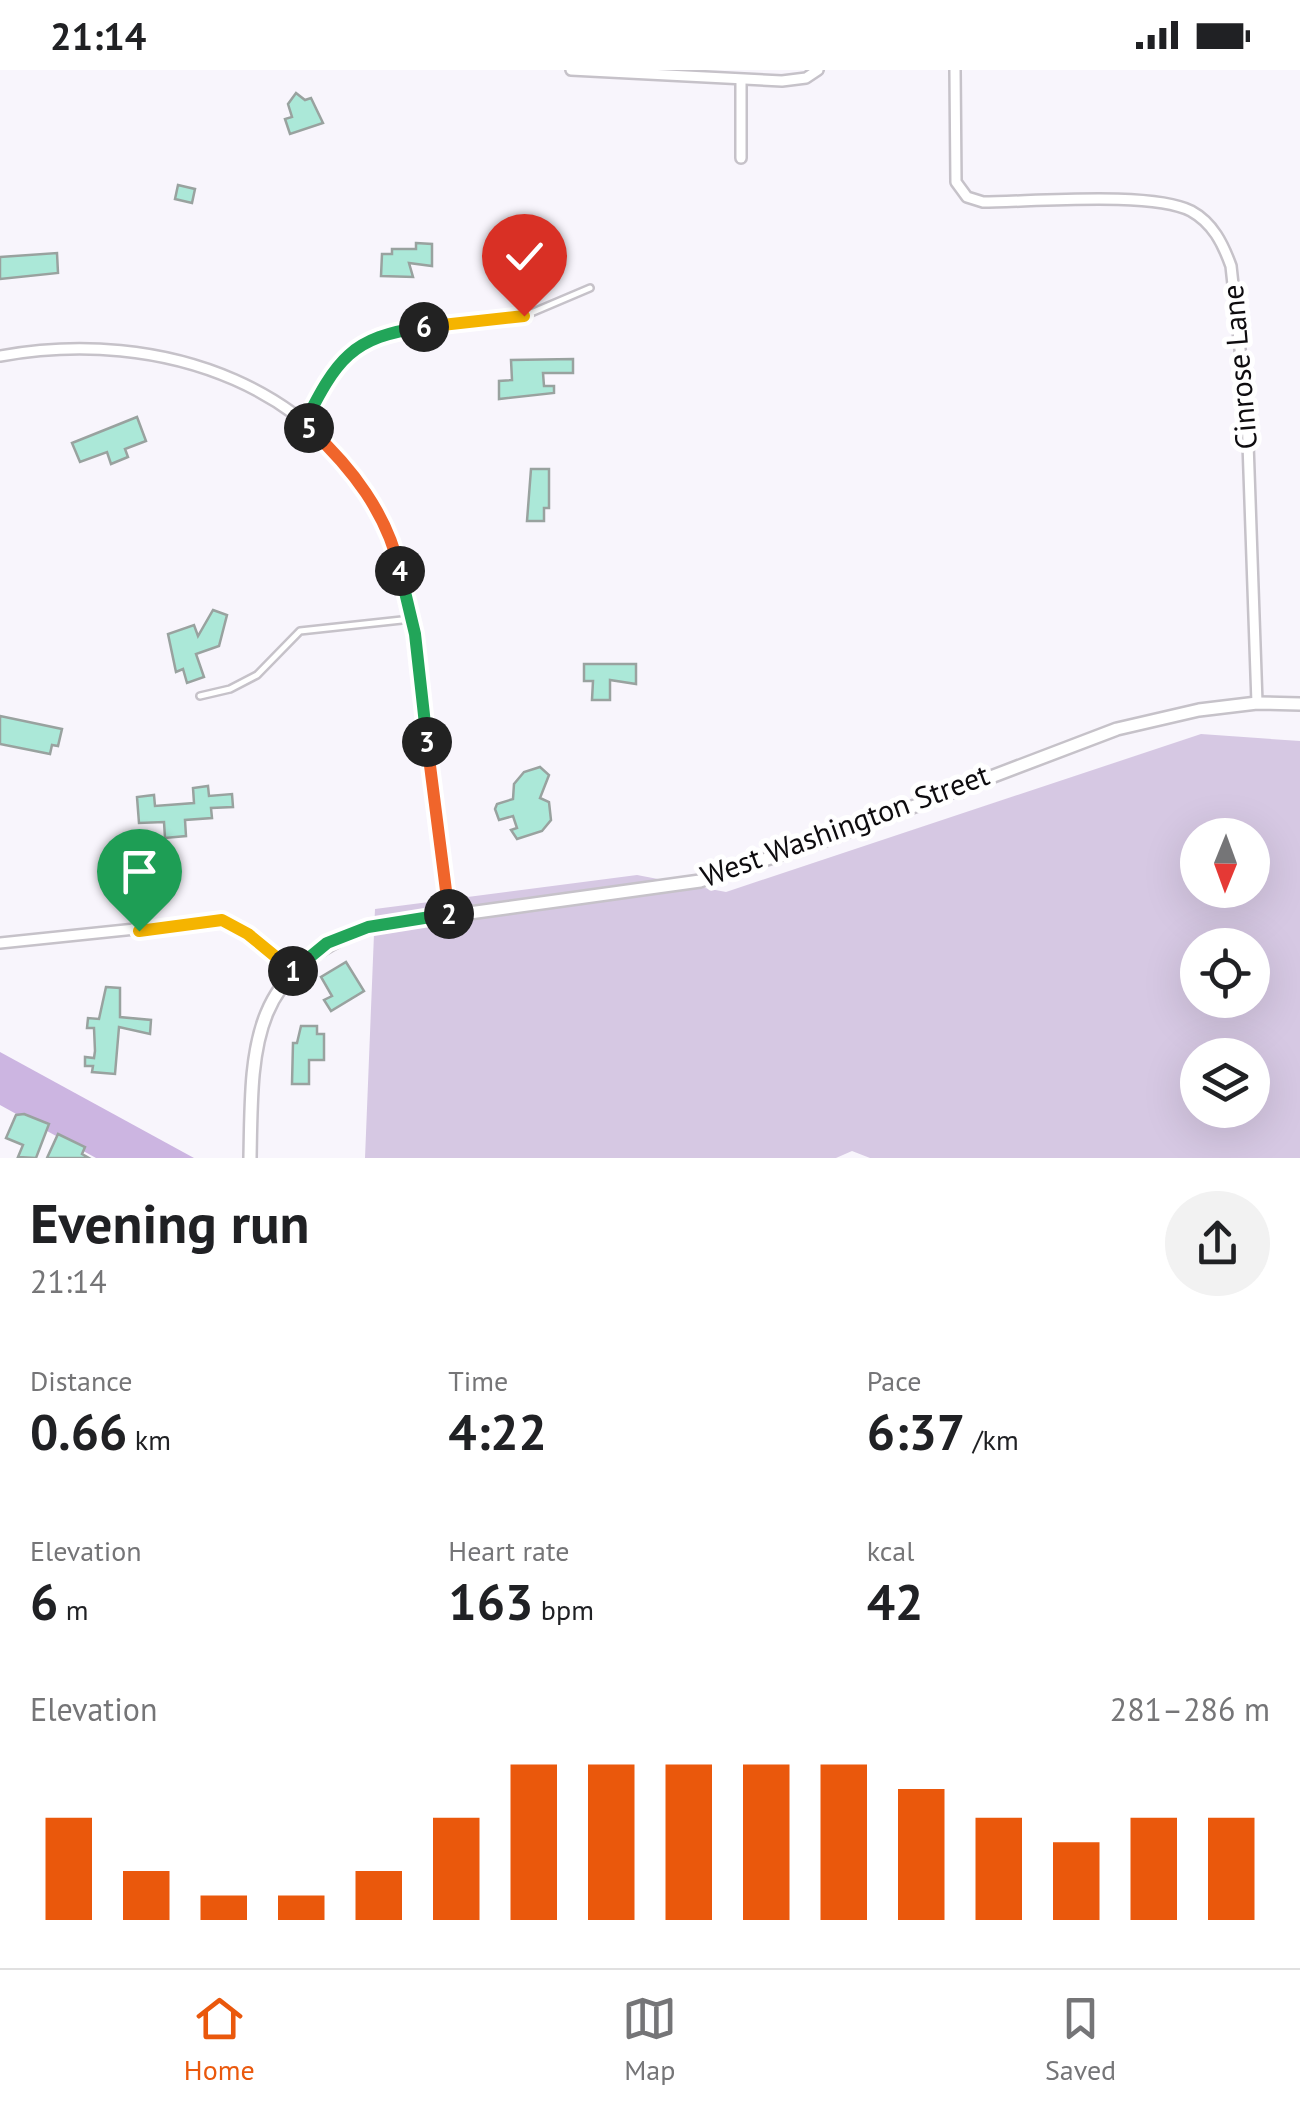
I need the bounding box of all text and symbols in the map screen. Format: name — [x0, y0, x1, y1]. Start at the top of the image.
text: 21:14 — [50, 11, 146, 60]
pin — [482, 214, 567, 317]
icon: check — [497, 229, 552, 284]
street label: Cinrose Lane — [1212, 283, 1265, 451]
pin: 6 — [399, 302, 449, 352]
text: 6 — [416, 308, 432, 345]
pin: 5 — [284, 403, 334, 453]
text: 5 — [301, 409, 317, 446]
pin: 4 — [375, 546, 425, 596]
text: 4 — [392, 552, 408, 589]
pin: 3 — [402, 717, 452, 767]
text: 3 — [419, 723, 435, 760]
street label: West Washington Street — [695, 754, 994, 895]
north arrow — [1180, 818, 1270, 908]
map controls — [1180, 818, 1270, 1128]
pin — [97, 829, 182, 932]
icon: arrive — [112, 844, 167, 899]
pin: 2 — [424, 889, 474, 939]
text: 2 — [441, 895, 457, 932]
button: locate — [1180, 928, 1270, 1018]
pin: 1 — [268, 946, 318, 996]
text: 1 — [285, 952, 301, 989]
button: layers — [1180, 1038, 1270, 1128]
text: Evening run — [30, 1187, 310, 1258]
button: share — [1165, 1191, 1270, 1296]
text: 21:14 — [30, 1260, 107, 1302]
text: Distance — [30, 1362, 133, 1399]
text: Time — [448, 1362, 508, 1399]
text: Pace — [867, 1362, 921, 1399]
text: 0.66 — [30, 1399, 127, 1464]
text: 4:22 — [448, 1399, 547, 1464]
text: 6:37 — [867, 1399, 965, 1464]
text: km — [127, 1421, 171, 1458]
text: /km — [965, 1421, 1019, 1458]
text: Elevation — [30, 1532, 142, 1569]
text: Heart rate — [448, 1532, 569, 1569]
text: kcal — [867, 1532, 914, 1569]
text: 6 — [30, 1569, 58, 1634]
text: 163 — [448, 1569, 533, 1634]
text: 42 — [867, 1569, 923, 1634]
text: m — [58, 1591, 89, 1628]
text: bpm — [533, 1591, 594, 1628]
text: Elevation — [30, 1688, 157, 1730]
text: 281–286 m — [1110, 1688, 1270, 1730]
tab: Home — [184, 1991, 255, 2088]
tab: Map — [622, 1991, 677, 2088]
tab: Saved — [1045, 1991, 1116, 2088]

